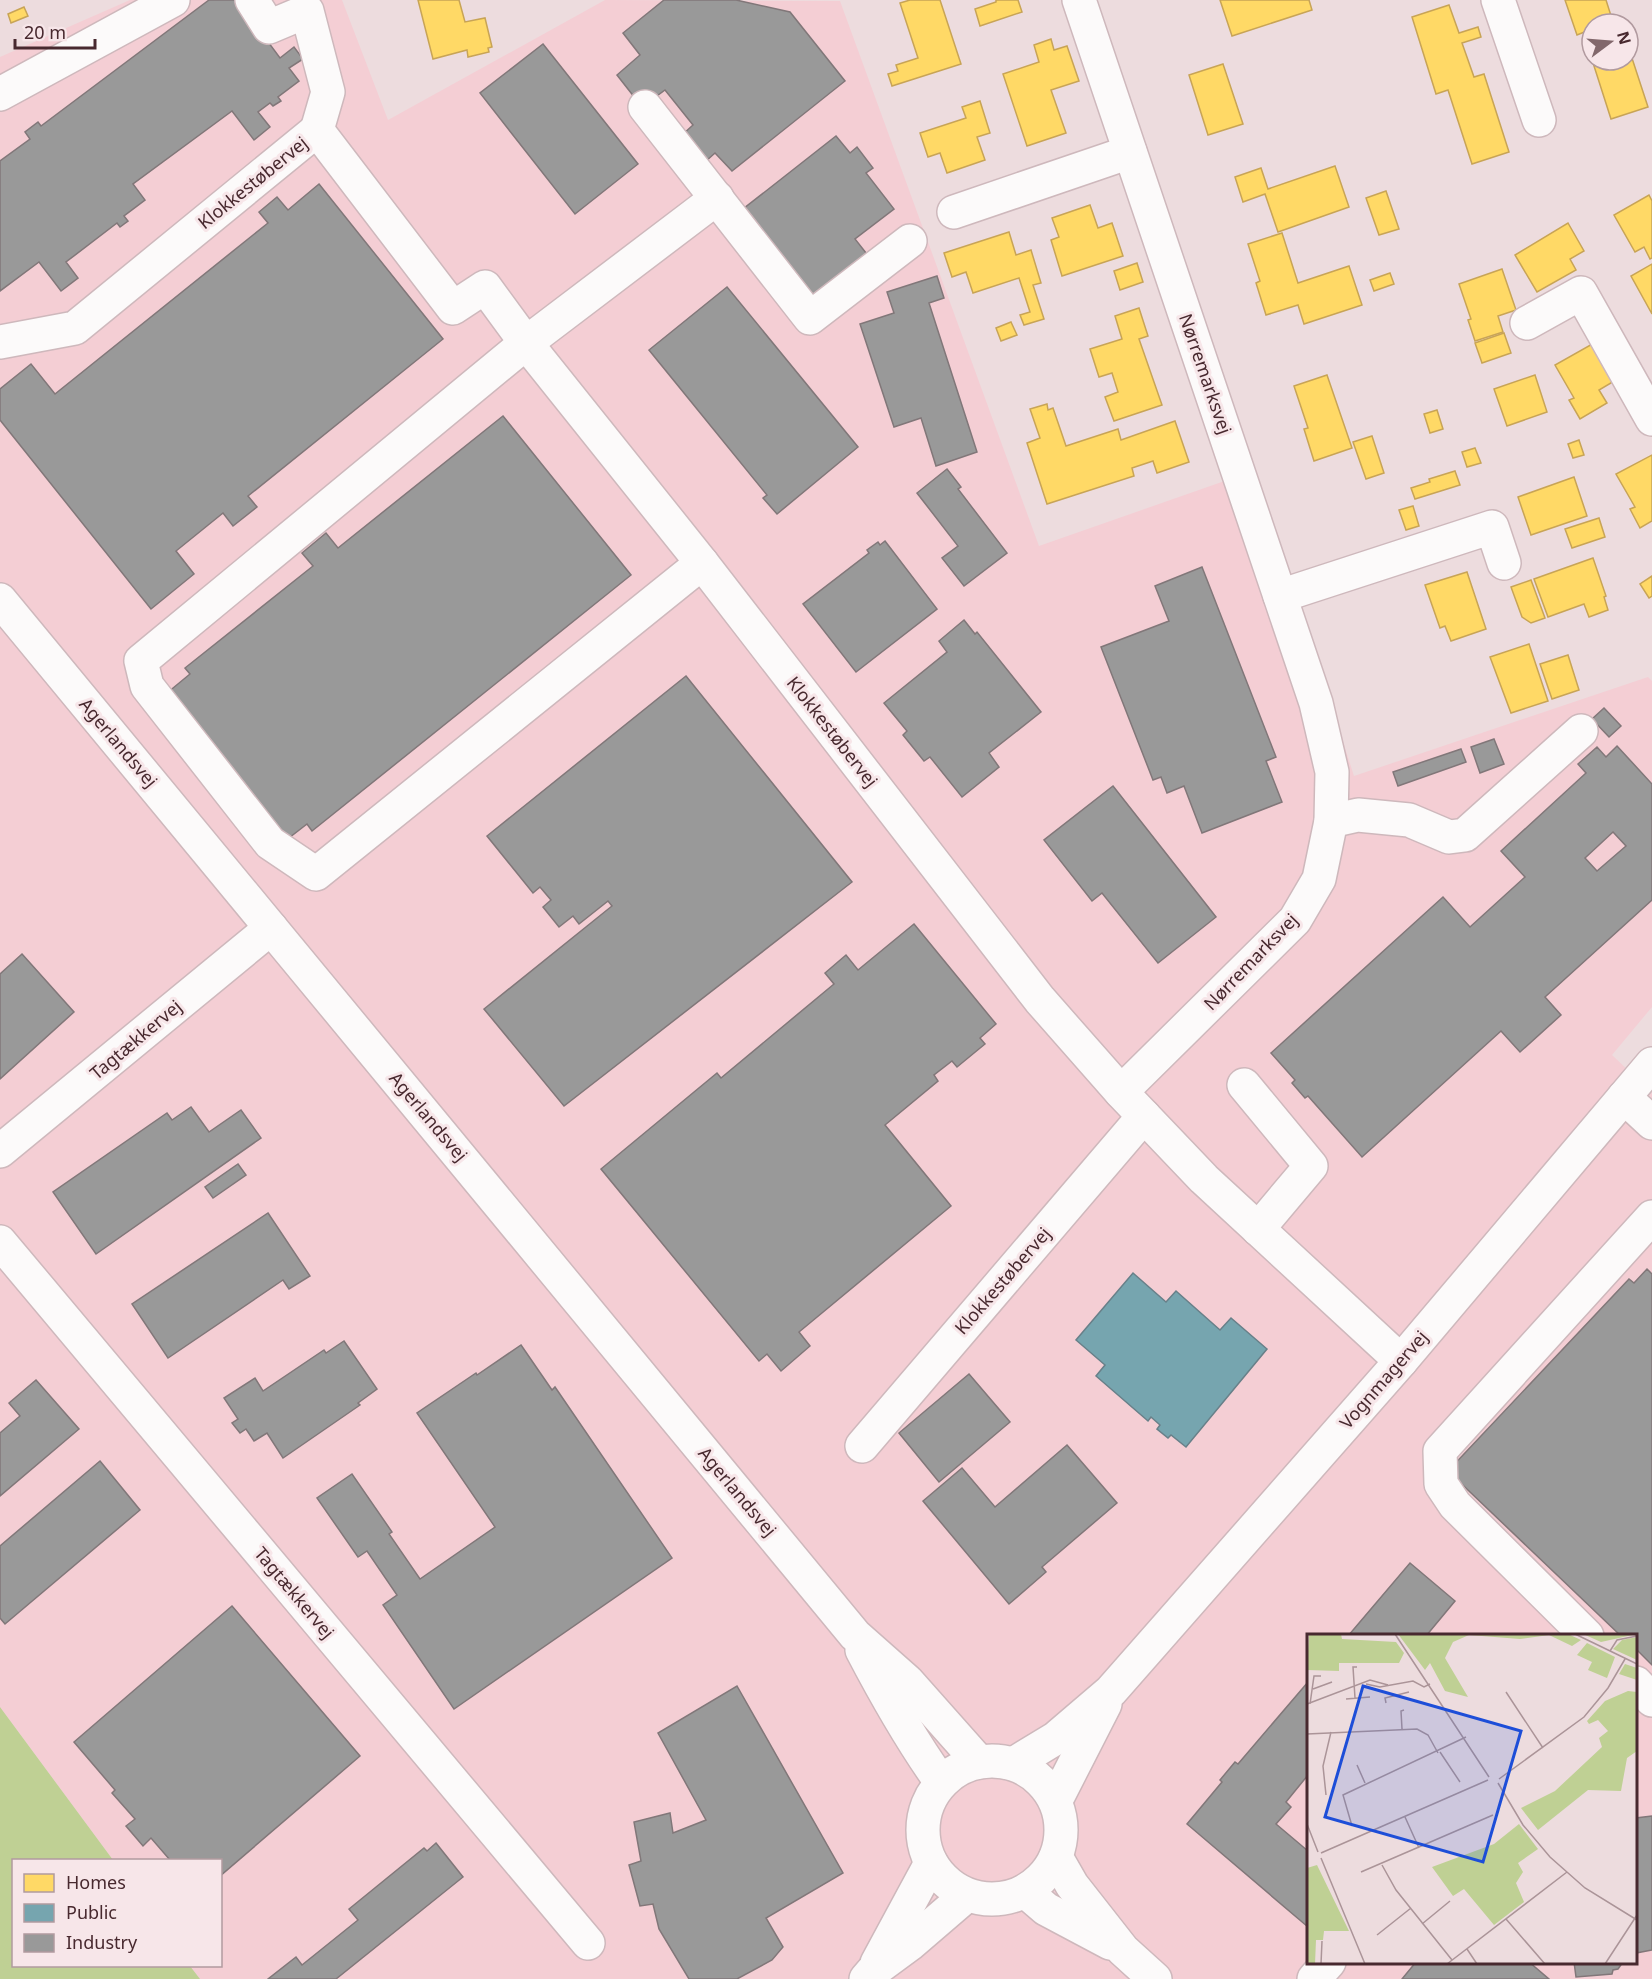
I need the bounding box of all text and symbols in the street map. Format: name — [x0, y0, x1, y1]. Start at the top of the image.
scale bar — [15, 12, 94, 50]
north arrow — [1580, 12, 1640, 72]
text: 20 m — [24, 20, 66, 44]
text: N — [1612, 29, 1637, 47]
street label: Klokkestøbervej — [192, 131, 312, 234]
street label: Nørremarksvej — [1174, 310, 1238, 437]
street label: Klokkestøbervej — [782, 671, 884, 792]
street label: Agerlandsvej — [74, 693, 163, 792]
street label: Nørremarksvej — [1198, 908, 1303, 1015]
street label: Tagtækkervej — [85, 994, 186, 1085]
street label: Agerlandsvej — [384, 1067, 473, 1166]
street label: Klokkestøbervej — [949, 1222, 1055, 1339]
street label: Vognmagervej — [1334, 1325, 1433, 1434]
street label: Agerlandsvej — [693, 1442, 782, 1541]
street label: Tagtækkervej — [249, 1542, 340, 1643]
inset map — [1307, 1634, 1637, 1964]
legend — [12, 1859, 222, 1967]
text: Homes — [66, 1870, 126, 1894]
text: Public — [66, 1900, 117, 1924]
text: Industry — [66, 1930, 138, 1954]

